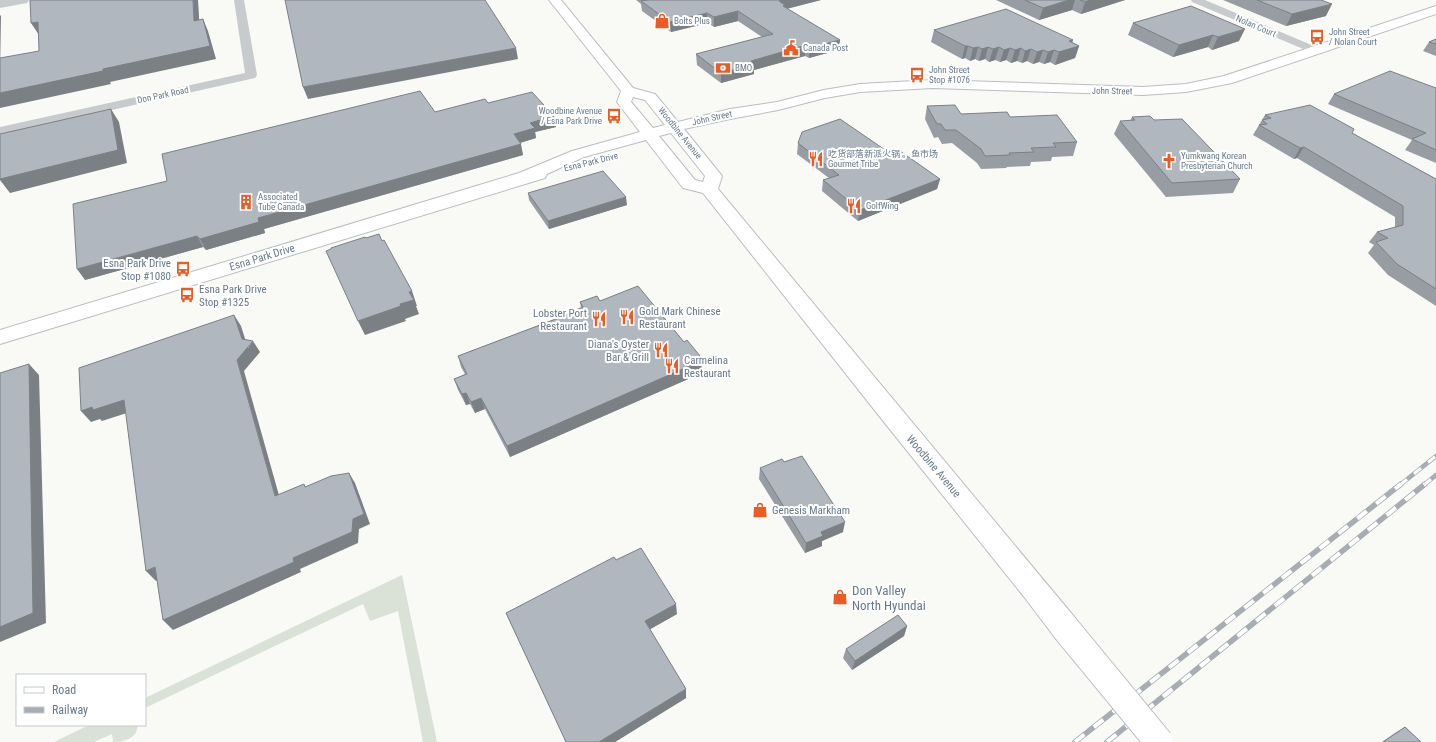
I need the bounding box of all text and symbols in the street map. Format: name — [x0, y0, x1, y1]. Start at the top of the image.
shop icon: Bolts Plus — [653, 12, 671, 30]
street label: Nolan Court — [1234, 13, 1278, 39]
place label: Bolts Plus — [674, 16, 710, 26]
place label: John Street / Nolan Court — [1329, 27, 1377, 47]
bus stop icon: John Street / Nolan Court — [1308, 28, 1326, 46]
public building icon: Canada Post — [782, 39, 800, 57]
place label: Canada Post — [803, 43, 848, 53]
bank icon: BMO — [714, 59, 732, 77]
place label: BMO — [735, 63, 752, 73]
place label: John Street Stop #1076 — [929, 65, 970, 85]
bus stop icon: John Street Stop #1076 — [908, 66, 926, 84]
street label: Don Park Road — [136, 85, 190, 105]
street label: John Street — [1092, 86, 1133, 96]
street label: Woodbine Avenue — [656, 105, 704, 161]
place label: Woodbine Avenue / Esna Park Drive — [539, 106, 602, 126]
bus stop icon: Woodbine Avenue / Esna Park Drive — [605, 107, 623, 125]
street label: John Street — [691, 108, 733, 127]
place label: 吃货部落新派火锅 。鱼市场 Gourmet Tribe — [828, 148, 938, 169]
street label: Esna Park Drive — [563, 150, 619, 174]
restaurant icon: 吃货部落新派火锅 。鱼市场 Gourmet Tribe — [807, 150, 825, 168]
place label: Yumkwang Korean Presbyterian Church — [1181, 151, 1253, 171]
church icon: Yumkwang Korean Presbyterian Church — [1160, 152, 1178, 170]
place label: Associated Tube Canada — [258, 192, 304, 212]
building icon: Associated Tube Canada — [237, 193, 255, 211]
restaurant icon: GolfWing — [845, 197, 863, 215]
place label: GolfWing — [866, 201, 898, 211]
street label: Esna Park Drive — [228, 241, 296, 274]
place label: Esna Park Drive Stop #1080 — [103, 257, 171, 283]
bus stop icon: Esna Park Drive Stop #1080 — [174, 260, 192, 278]
place label: Esna Park Drive Stop #1325 — [199, 283, 267, 309]
bus stop icon: Esna Park Drive Stop #1325 — [178, 286, 196, 304]
place label: Gold Mark Chinese Restaurant — [639, 305, 721, 331]
place label: Lobster Port Restaurant — [533, 307, 587, 333]
restaurant icon: Gold Mark Chinese Restaurant — [618, 308, 636, 326]
restaurant icon: Lobster Port Restaurant — [590, 310, 608, 328]
place label: Diana's Oyster Bar & Grill — [588, 338, 650, 364]
restaurant icon: Diana's Oyster Bar & Grill — [652, 341, 670, 359]
place label: Carmelina Restaurant — [684, 354, 731, 380]
restaurant icon: Carmelina Restaurant — [663, 357, 681, 375]
street label: Woodbine Avenue — [904, 433, 963, 500]
shop icon: Genesis Markham — [751, 501, 769, 519]
place label: Genesis Markham — [772, 504, 850, 517]
place label: Don Valley North Hyundai — [852, 583, 926, 613]
shop icon: Don Valley North Hyundai — [831, 588, 849, 606]
legend — [16, 674, 146, 726]
text: Road — [52, 683, 76, 697]
text: Railway — [52, 703, 88, 717]

